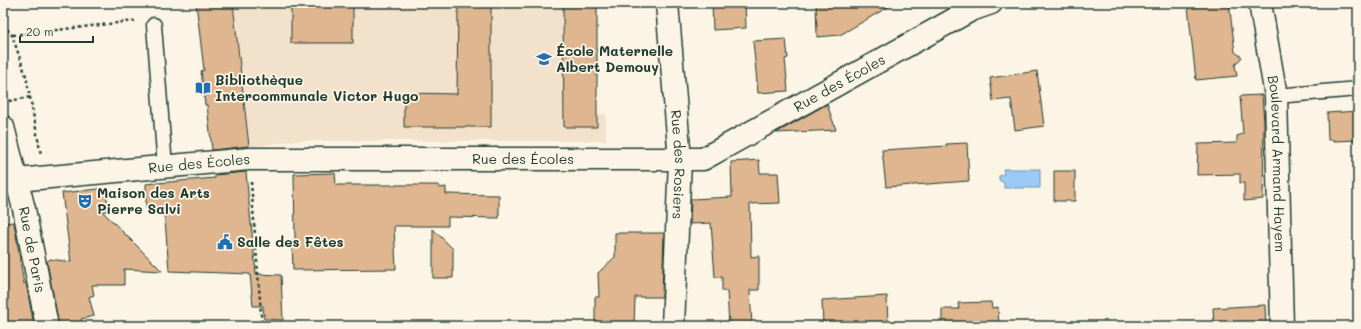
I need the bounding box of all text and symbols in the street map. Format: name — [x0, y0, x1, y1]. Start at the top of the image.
scale bar — [20, 18, 93, 44]
text: 20 m — [26, 23, 54, 39]
place label: École Maternelle Albert Demouy — [556, 41, 673, 76]
school or university icon: École Maternelle Albert Demouy — [535, 50, 553, 68]
street label: Rue des Écoles — [790, 50, 888, 116]
place label: Bibliothèque Intercommunale Victor Hugo — [215, 70, 419, 105]
street label: Boulevard Armand Hayem — [1264, 74, 1290, 252]
library icon: Bibliothèque Intercommunale Victor Hugo — [194, 79, 212, 97]
street label: Rue des Rosiers — [667, 109, 690, 220]
street label: Rue des Écoles — [147, 149, 251, 177]
street label: Rue des Écoles — [472, 149, 574, 168]
place label: Maison des Arts Pierre Salvi — [97, 183, 210, 218]
theatre icon: Maison des Arts Pierre Salvi — [76, 192, 94, 210]
street label: Rue de Paris — [15, 205, 50, 294]
place label: Salle des Fêtes — [237, 232, 344, 251]
public building icon: Salle des Fêtes — [216, 233, 234, 251]

